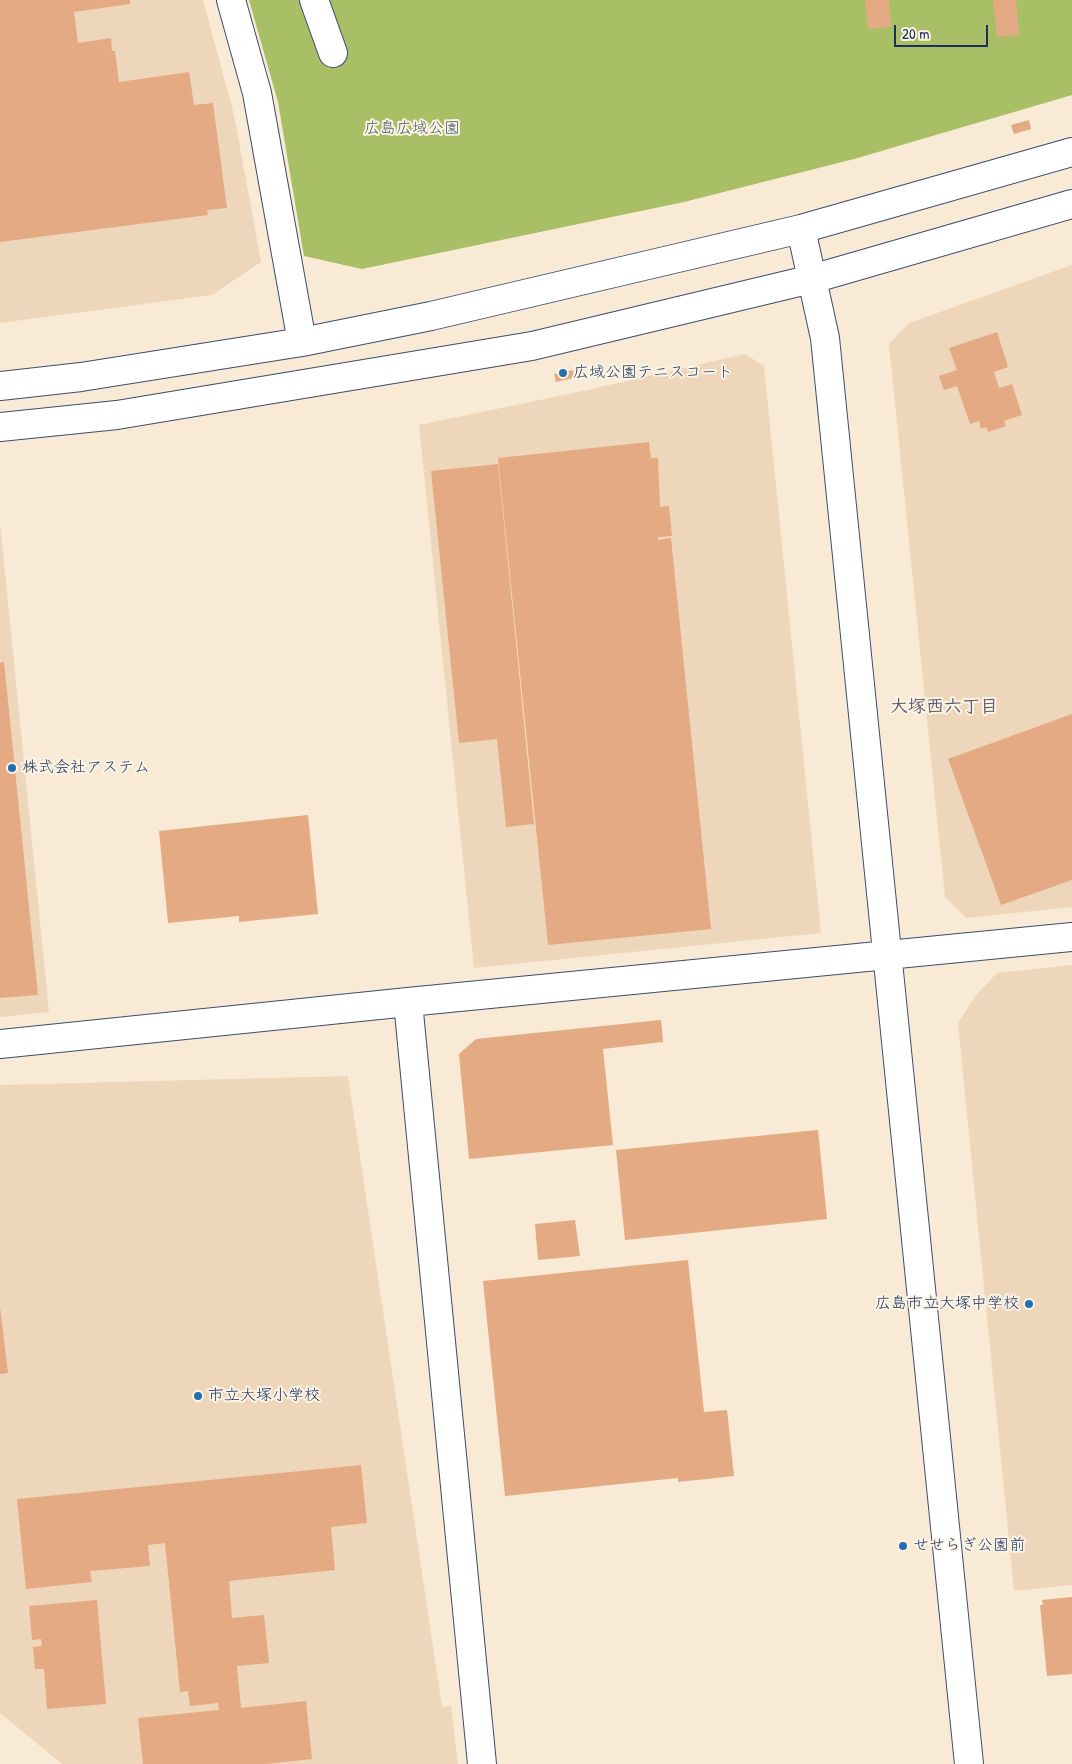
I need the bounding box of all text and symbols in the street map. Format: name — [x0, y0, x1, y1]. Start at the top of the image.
scale bar — [897, 15, 991, 47]
text: 20 m — [902, 23, 929, 44]
park label: 広島広域公園 — [364, 119, 460, 139]
place label: 広域公園テニスコート — [573, 363, 733, 383]
marker: 広域公園テニスコート — [557, 367, 569, 379]
district label: 大塚西六丁目 — [890, 696, 998, 718]
place label: 株式会社アステム — [22, 758, 150, 778]
marker: 株式会社アステム — [6, 762, 18, 774]
place label: 広島市立大塚中学校 — [875, 1294, 1019, 1314]
marker: 広島市立大塚中学校 — [1023, 1298, 1035, 1310]
place label: 市立大塚小学校 — [208, 1386, 320, 1406]
marker: 市立大塚小学校 — [192, 1390, 204, 1402]
place label: せせらぎ公園前 — [913, 1536, 1025, 1556]
marker: せせらぎ公園前 — [897, 1540, 909, 1552]

